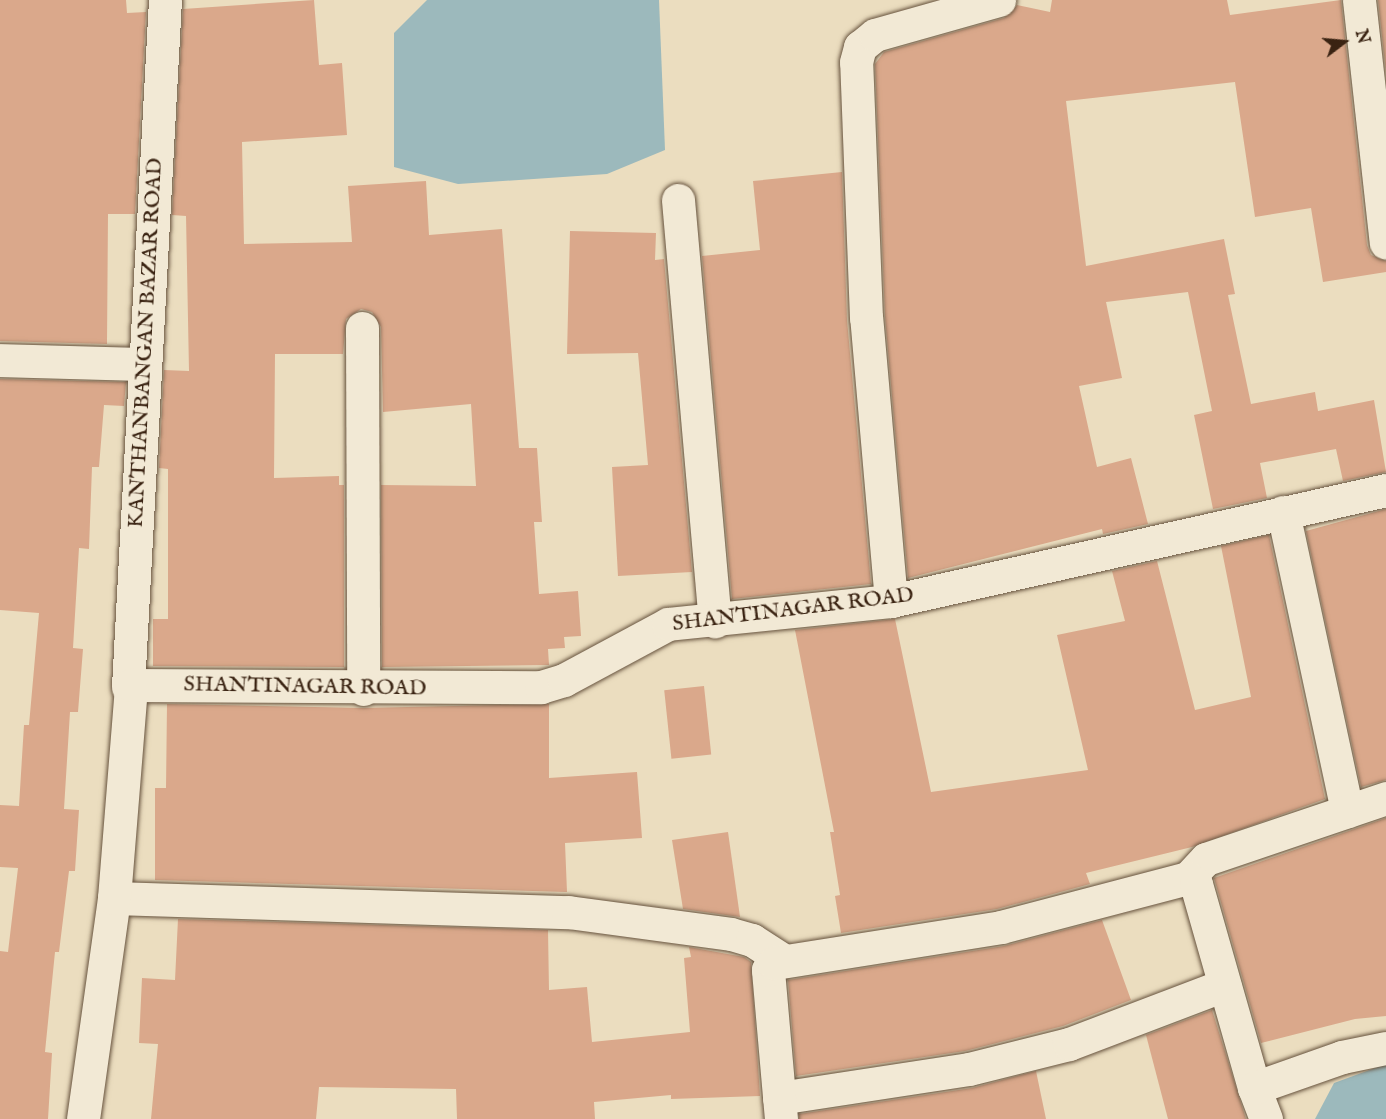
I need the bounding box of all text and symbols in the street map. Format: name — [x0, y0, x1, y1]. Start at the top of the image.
north arrow — [1314, 12, 1374, 72]
text: N — [1350, 28, 1373, 46]
street label: KANTHANBANGAN BAZAR ROAD — [123, 157, 169, 529]
street label: SHANTINAGAR ROAD — [671, 582, 915, 638]
street label: SHANTINAGAR ROAD — [183, 672, 427, 702]

